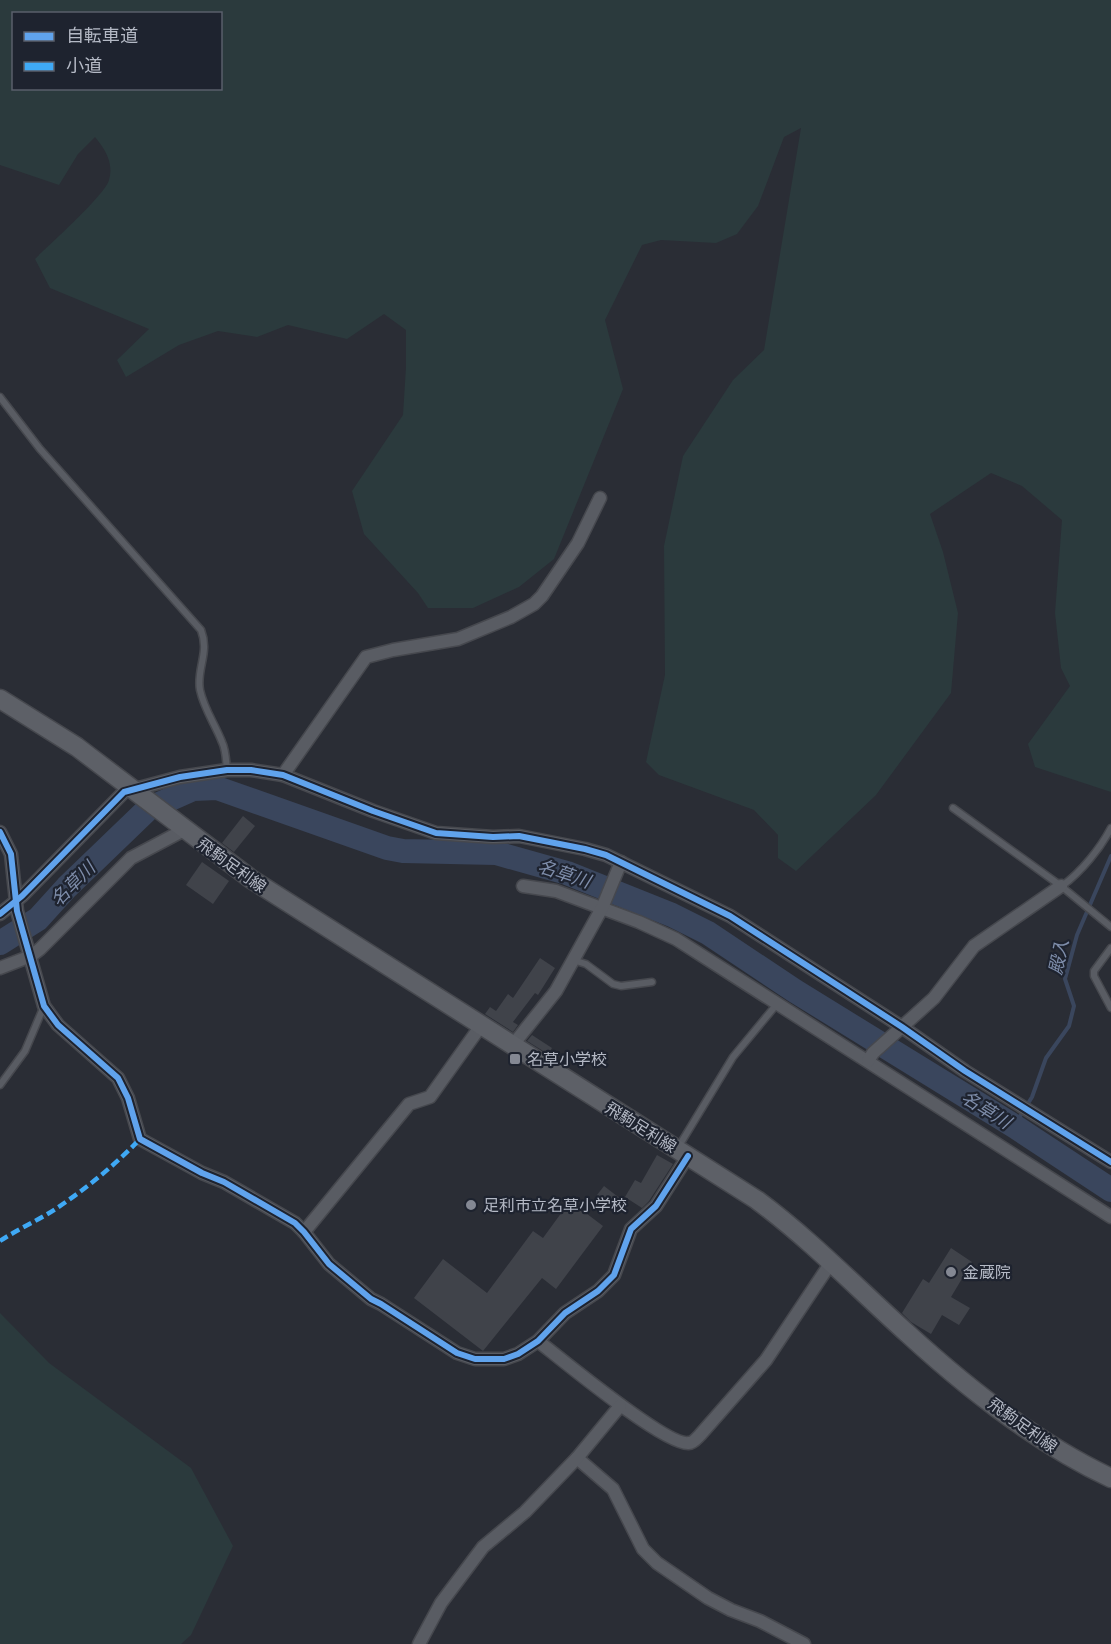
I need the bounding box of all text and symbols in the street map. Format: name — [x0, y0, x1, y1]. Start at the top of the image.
legend — [12, 12, 222, 90]
text: 自転車道 — [66, 25, 138, 47]
text: 小道 — [66, 55, 102, 77]
street label: 飛駒足利線 — [194, 834, 270, 897]
water label: 名草川 — [535, 855, 595, 893]
water label: 名草川 — [46, 856, 101, 911]
water label: 殿入 — [1044, 937, 1074, 977]
place label: 名草小学校 — [527, 1050, 607, 1069]
marker: 名草小学校 — [508, 1052, 522, 1066]
water label: 名草川 — [957, 1086, 1016, 1135]
street label: 飛駒足利線 — [602, 1098, 680, 1157]
place label: 足利市立名草小学校 — [483, 1196, 627, 1215]
marker: 足利市立名草小学校 — [464, 1198, 478, 1212]
place label: 金蔵院 — [963, 1263, 1011, 1282]
marker: 金蔵院 — [944, 1265, 958, 1279]
street label: 飛駒足利線 — [985, 1394, 1061, 1457]

